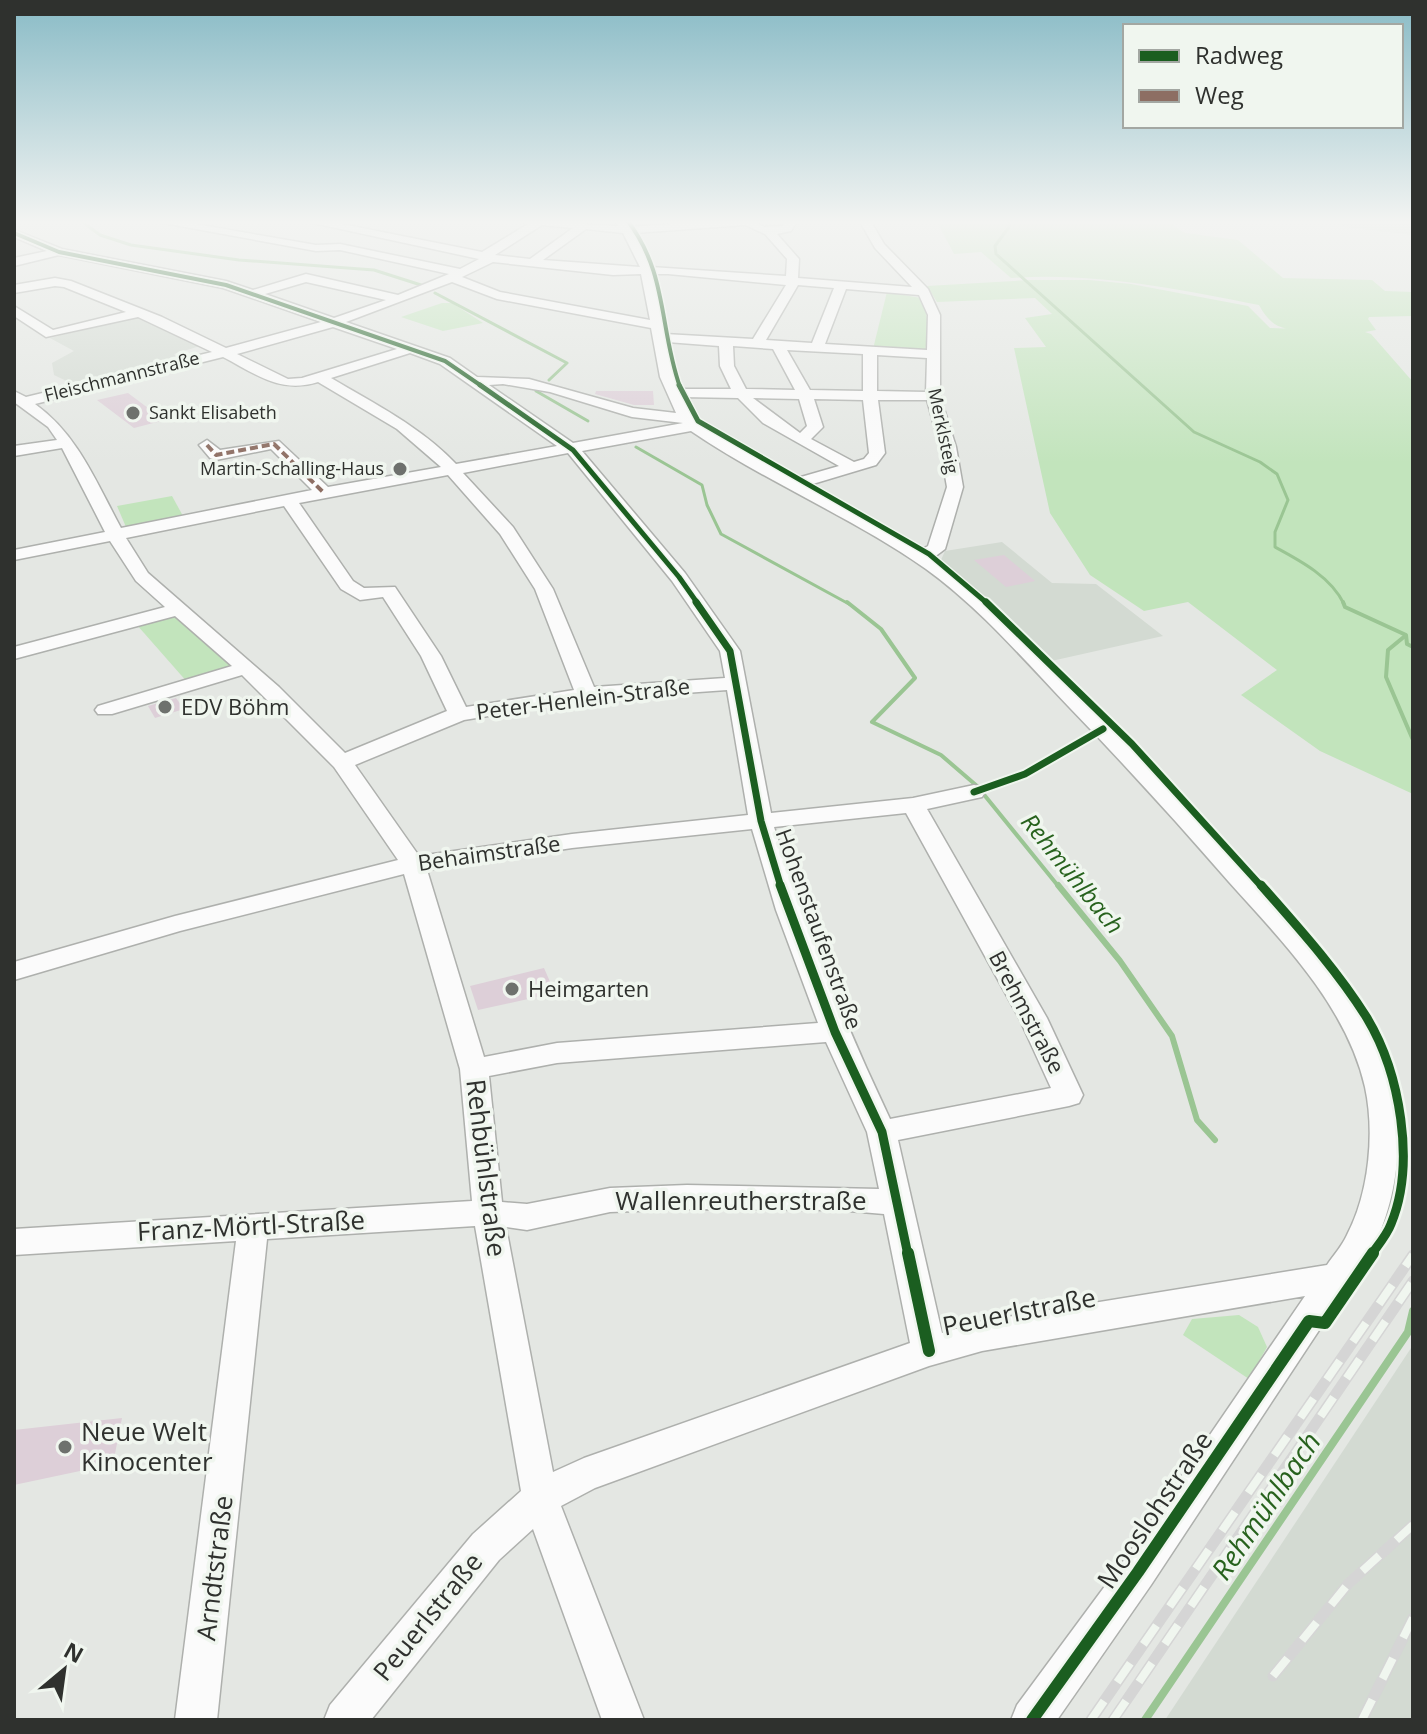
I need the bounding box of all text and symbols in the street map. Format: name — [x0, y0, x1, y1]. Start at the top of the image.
legend — [1123, 24, 1403, 128]
text: Radweg — [1195, 38, 1283, 71]
text: Weg — [1195, 78, 1244, 111]
street label: Fleischmannstraße — [42, 345, 202, 407]
street label: Merklsteig — [923, 386, 965, 476]
place label: Sankt Elisabeth — [149, 400, 277, 424]
marker: Sankt Elisabeth — [124, 404, 142, 422]
place label: Martin-Schalling-Haus — [200, 456, 384, 480]
marker: Martin-Schalling-Haus — [391, 460, 409, 478]
street label: Peter-Henlein-Straße — [474, 670, 691, 726]
place label: EDV Böhm — [181, 691, 289, 721]
marker: EDV Böhm — [156, 698, 174, 716]
water label: Rehmühlbach — [1014, 806, 1132, 940]
street label: Hohenstaufenstraße — [770, 824, 870, 1033]
street label: Behaimstraße — [416, 827, 562, 877]
street label: Brehmstraße — [983, 945, 1073, 1078]
place label: Heimgarten — [528, 973, 649, 1003]
marker: Heimgarten — [503, 980, 521, 998]
street label: Rehbühlstraße — [458, 1077, 516, 1259]
street label: Wallenreutherstraße — [615, 1182, 867, 1218]
street label: Franz-Mörtl-Straße — [136, 1201, 366, 1249]
street label: Peuerlstraße — [939, 1279, 1099, 1344]
place label: Neue Welt Kinocenter — [81, 1413, 213, 1479]
street label: Mooslohstraße — [1088, 1424, 1220, 1595]
water label: Rehmühlbach — [1202, 1424, 1329, 1587]
marker: Neue Welt Kinocenter — [56, 1438, 74, 1456]
street label: Arndtstraße — [187, 1493, 241, 1642]
street label: Peuerlstraße — [364, 1545, 490, 1688]
north arrow — [24, 1630, 104, 1710]
text: N — [59, 1634, 89, 1669]

